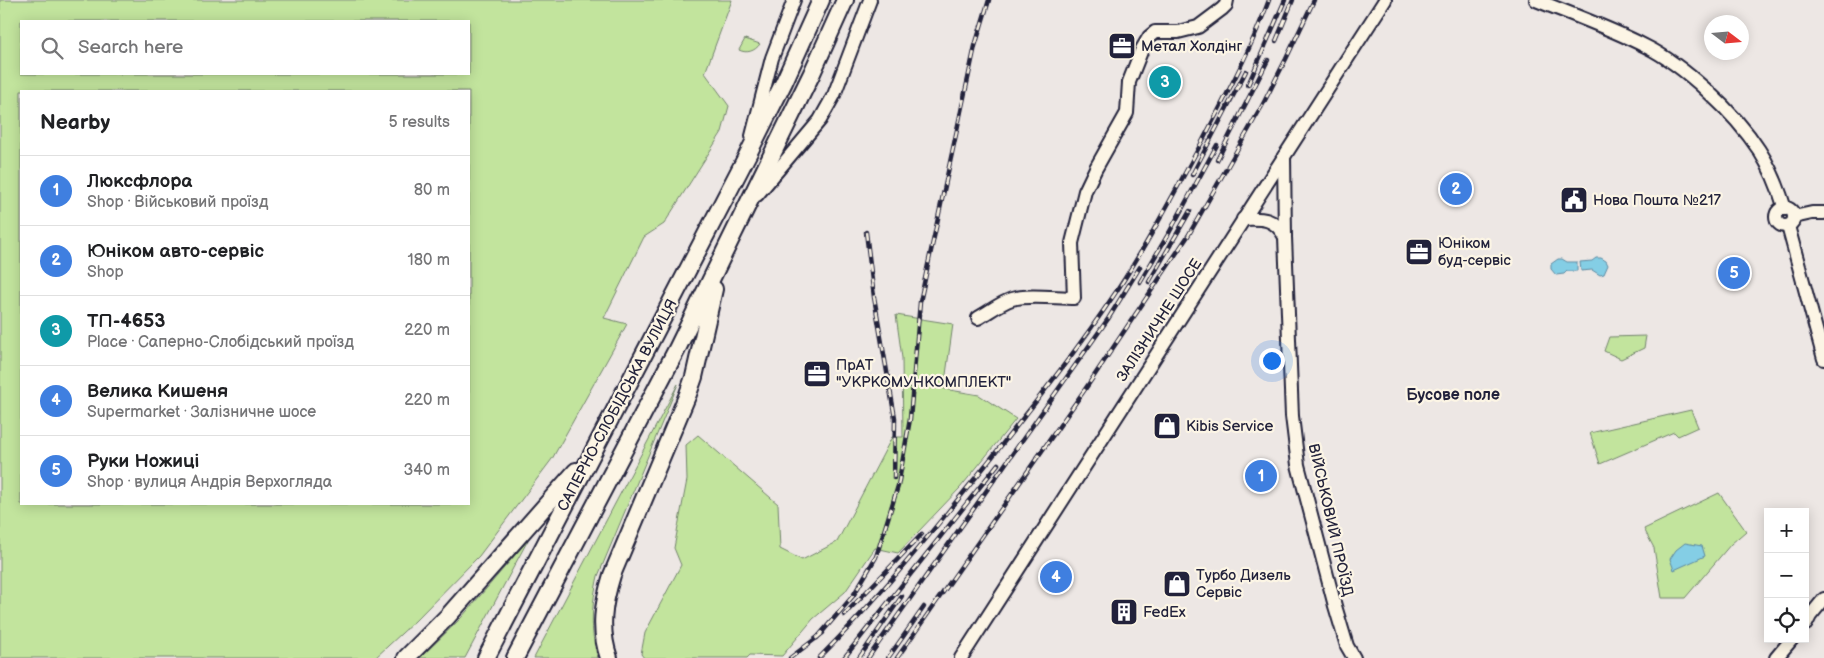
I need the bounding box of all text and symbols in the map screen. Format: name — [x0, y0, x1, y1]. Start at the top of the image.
north arrow — [1704, 15, 1749, 60]
search box — [20, 20, 470, 75]
office icon: Метал Холдінг — [1107, 31, 1137, 61]
icon: search — [38, 34, 66, 62]
text: Search here — [78, 36, 183, 59]
place label: Метал Холдінг — [1141, 37, 1243, 56]
pin: 3 — [1149, 63, 1181, 101]
text: Nearby — [40, 110, 110, 135]
text: 5 results — [388, 113, 450, 132]
text: Люксфлора — [87, 170, 192, 193]
pin: 2 — [1440, 170, 1472, 208]
text: 1 — [53, 181, 59, 200]
text: 80 m — [414, 181, 450, 200]
public building icon: Нова Пошта №217 — [1559, 185, 1589, 215]
place label: Нова Пошта №217 — [1593, 191, 1721, 210]
text: Shop · Військовий проїзд — [87, 193, 269, 212]
place label: Юніком буд-сервіс — [1438, 234, 1511, 270]
office icon: Юніком буд-сервіс — [1404, 237, 1434, 267]
text: Юніком авто-сервіс — [87, 240, 264, 263]
text: 2 — [51, 251, 61, 270]
text: 180 m — [408, 251, 450, 270]
pin: 5 — [1718, 254, 1750, 292]
street label: ЗАЛІЗНИЧНЕ ШОСЕ — [1113, 255, 1206, 385]
text: Shop — [87, 263, 124, 282]
street label: САПЕРНО-СЛОБІДСЬКА ВУЛИЦЯ — [553, 296, 682, 515]
text: ТП-4653 — [87, 310, 165, 333]
text: 3 — [51, 321, 61, 340]
text: 220 m — [404, 321, 450, 340]
text: Place · Саперно-Слобідський проїзд — [87, 333, 354, 352]
your location — [1259, 348, 1285, 374]
place label: ПрАТ "УКРКОМУНКОМПЛЕКТ" — [836, 356, 1011, 392]
office icon: ПрАТ "УКРКОМУНКОМПЛЕКТ" — [802, 359, 832, 389]
text: Велика Кишеня — [87, 380, 228, 403]
district label: Бусове поле — [1406, 386, 1500, 405]
text: 4 — [51, 391, 61, 410]
text: 220 m — [404, 391, 450, 410]
text: Supermarket · Залізничне шосе — [87, 403, 316, 422]
shop icon: Kibis Service — [1152, 411, 1182, 441]
place label: Kibis Service — [1186, 417, 1273, 436]
street label: ВІЙСЬКОВИЙ ПРОЇЗД — [1304, 442, 1357, 599]
text: Руки Ножиці — [87, 450, 199, 473]
pin: 1 — [1245, 457, 1277, 495]
text: 5 — [51, 461, 61, 480]
text: 340 m — [403, 461, 450, 480]
text: Shop · вулиця Андрія Верхогляда — [87, 473, 332, 492]
map controls — [1764, 508, 1809, 643]
button: + — [1764, 508, 1809, 553]
button: − — [1764, 553, 1809, 598]
pin: 4 — [1040, 558, 1072, 596]
place label: Турбо Дизель Сервіс — [1196, 566, 1291, 602]
shop icon: Турбо Дизель Сервіс — [1162, 569, 1192, 599]
building icon: FedEx — [1109, 597, 1139, 627]
button: locate — [1764, 598, 1809, 643]
place label: FedEx — [1143, 603, 1186, 622]

